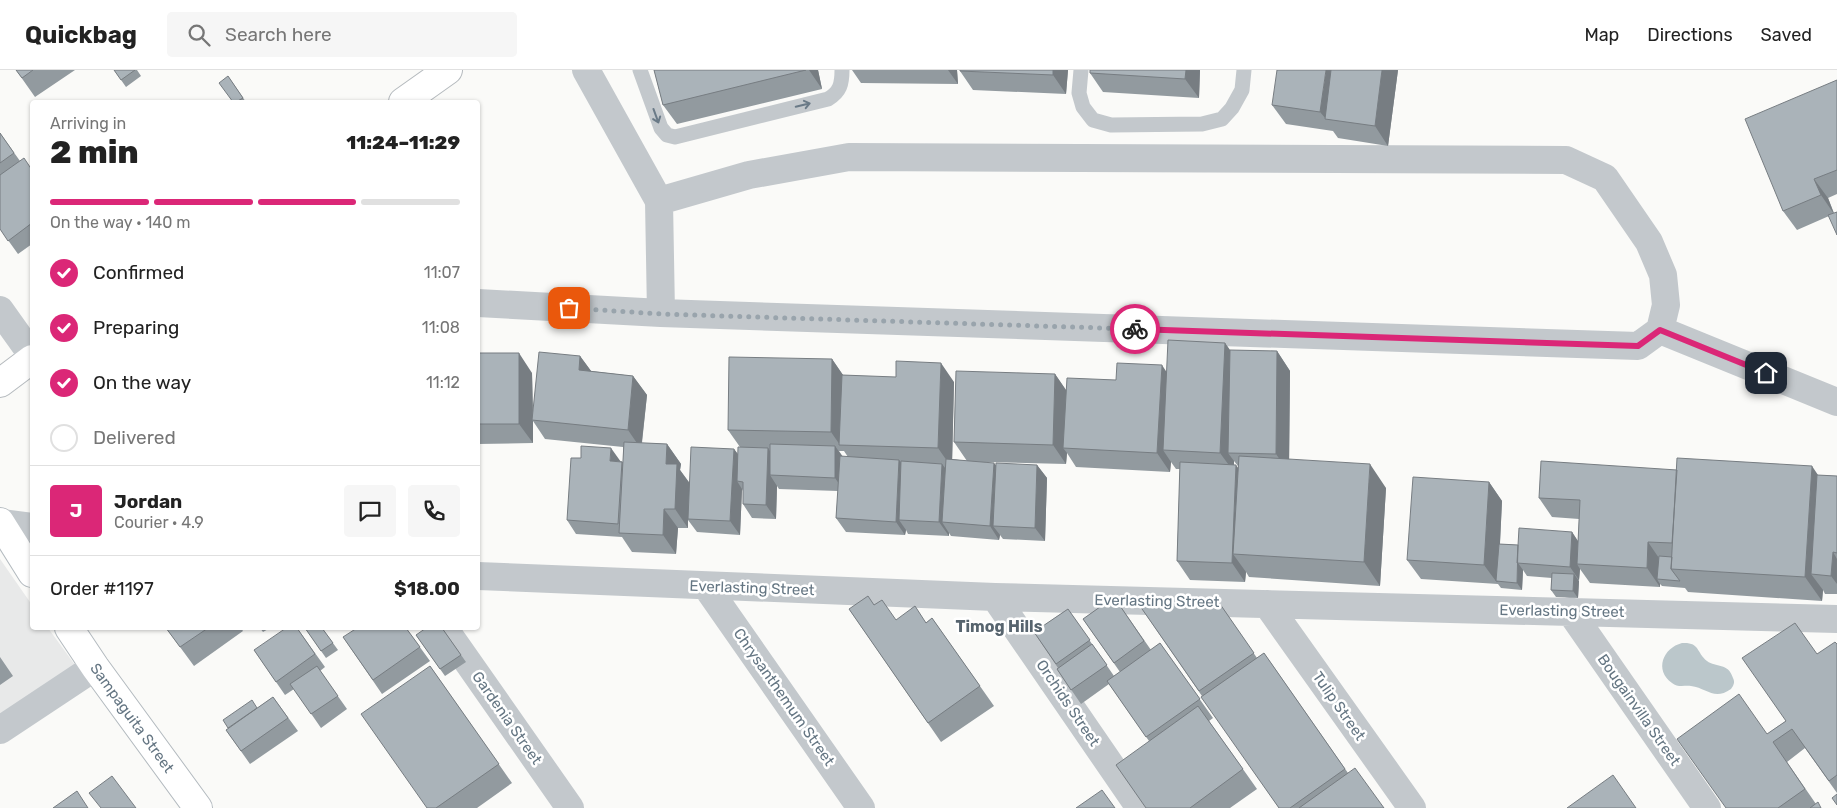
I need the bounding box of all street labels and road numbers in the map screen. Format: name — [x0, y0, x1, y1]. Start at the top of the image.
street label: Everlasting Street — [689, 577, 815, 599]
street label: Everlasting Street — [1094, 591, 1220, 611]
street label: Everlasting Street — [1499, 601, 1625, 621]
street label: Chrysanthemum Street — [730, 625, 838, 769]
street label: Bougainvilla Street — [1594, 651, 1684, 769]
street label: Orchids Street — [1032, 656, 1104, 750]
street label: Sampaguita Street — [86, 660, 178, 776]
street label: Gardenia Street — [468, 668, 546, 768]
street label: Tulip Street — [1309, 668, 1369, 744]

